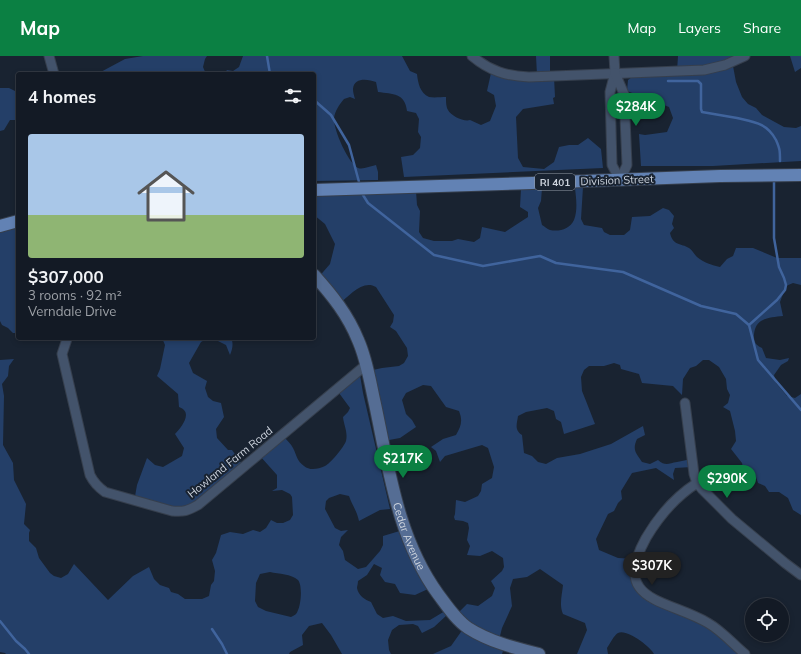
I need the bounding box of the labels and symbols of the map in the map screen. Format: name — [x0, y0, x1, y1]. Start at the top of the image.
pin: $284K — [608, 93, 664, 127]
street label: Division Street — [580, 172, 654, 188]
road number: RI 401 — [535, 174, 575, 190]
street label: Howland Farm Road — [185, 423, 275, 501]
pin: $217K — [375, 445, 431, 479]
pin: $290K — [699, 465, 755, 499]
street label: Cedar Avenue — [390, 501, 429, 572]
pin: $307K — [624, 552, 680, 586]

